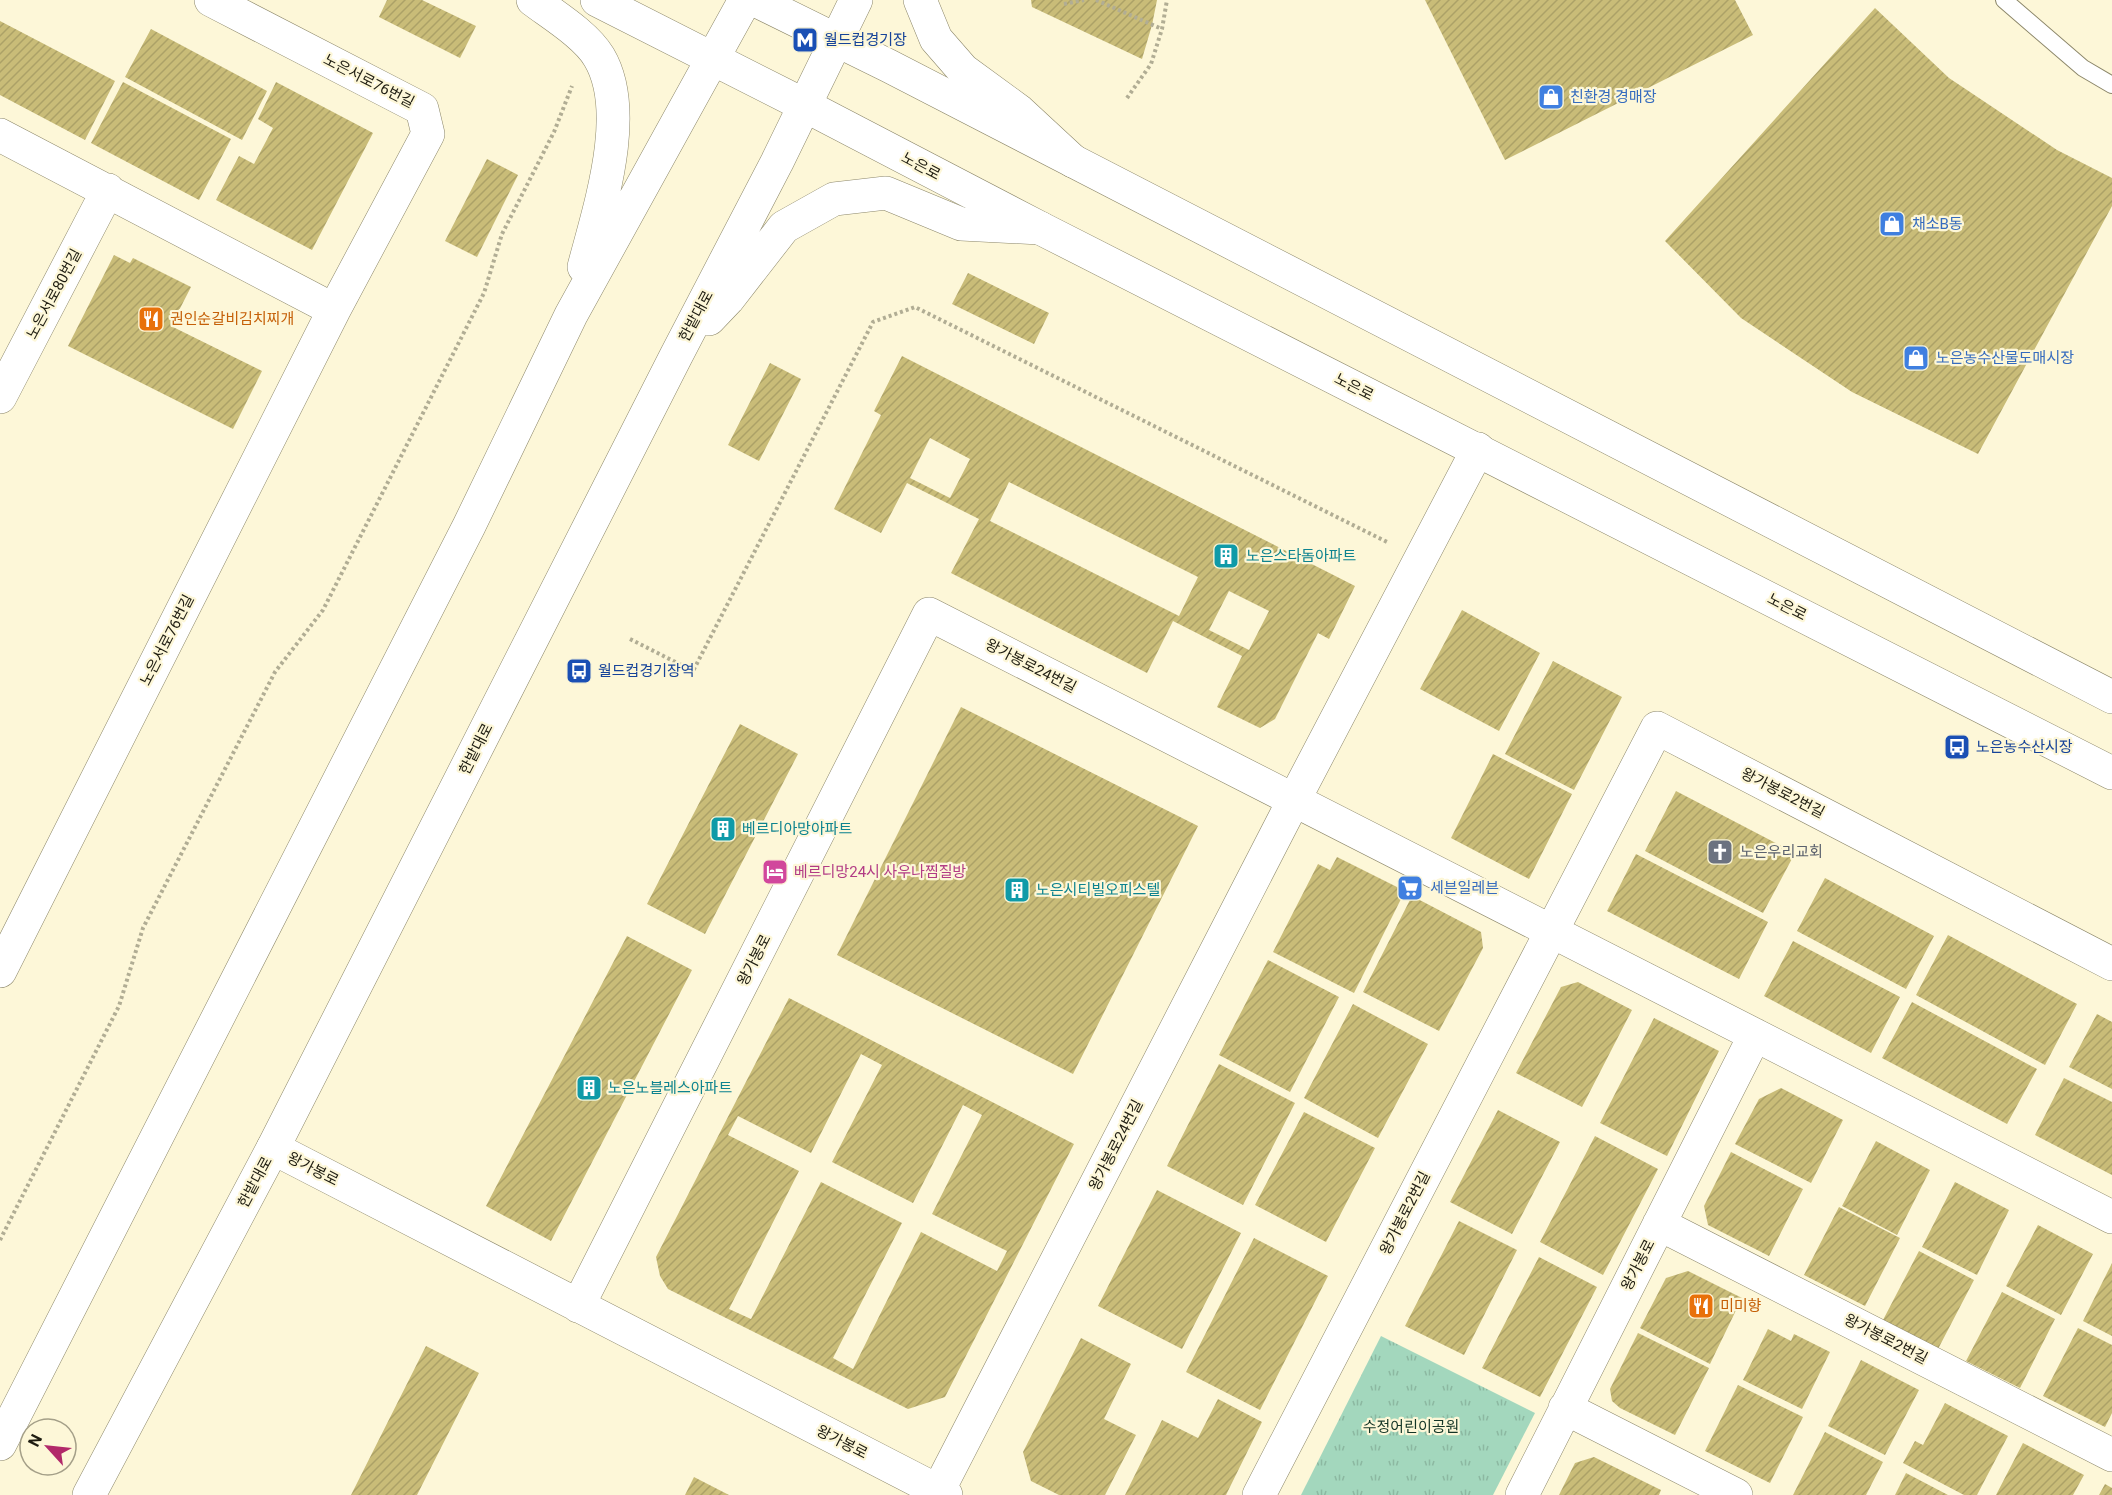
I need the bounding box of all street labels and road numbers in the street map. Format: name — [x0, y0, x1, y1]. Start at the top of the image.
street label: 노은서로76번길 — [321, 50, 417, 112]
street label: 노은로 — [898, 148, 944, 184]
street label: 노은서로80번길 — [23, 246, 85, 342]
street label: 한밭대로 — [675, 287, 717, 345]
street label: 노은로 — [1331, 370, 1377, 404]
street label: 노은로 — [1764, 590, 1810, 624]
street label: 노은서로76번길 — [136, 592, 198, 688]
street label: 왕가봉로24번길 — [983, 635, 1079, 697]
street label: 한밭대로 — [455, 720, 497, 778]
street label: 왕가봉로2번길 — [1738, 764, 1828, 822]
street label: 왕가봉로 — [733, 931, 775, 989]
street label: 왕가봉로24번길 — [1085, 1097, 1147, 1193]
street label: 왕가봉로 — [284, 1148, 342, 1190]
street label: 한밭대로 — [234, 1153, 276, 1211]
street label: 왕가봉로2번길 — [1376, 1168, 1434, 1258]
street label: 왕가봉로 — [1617, 1236, 1659, 1294]
street label: 왕가봉로2번길 — [1841, 1310, 1931, 1368]
street label: 왕가봉로 — [813, 1421, 871, 1463]

